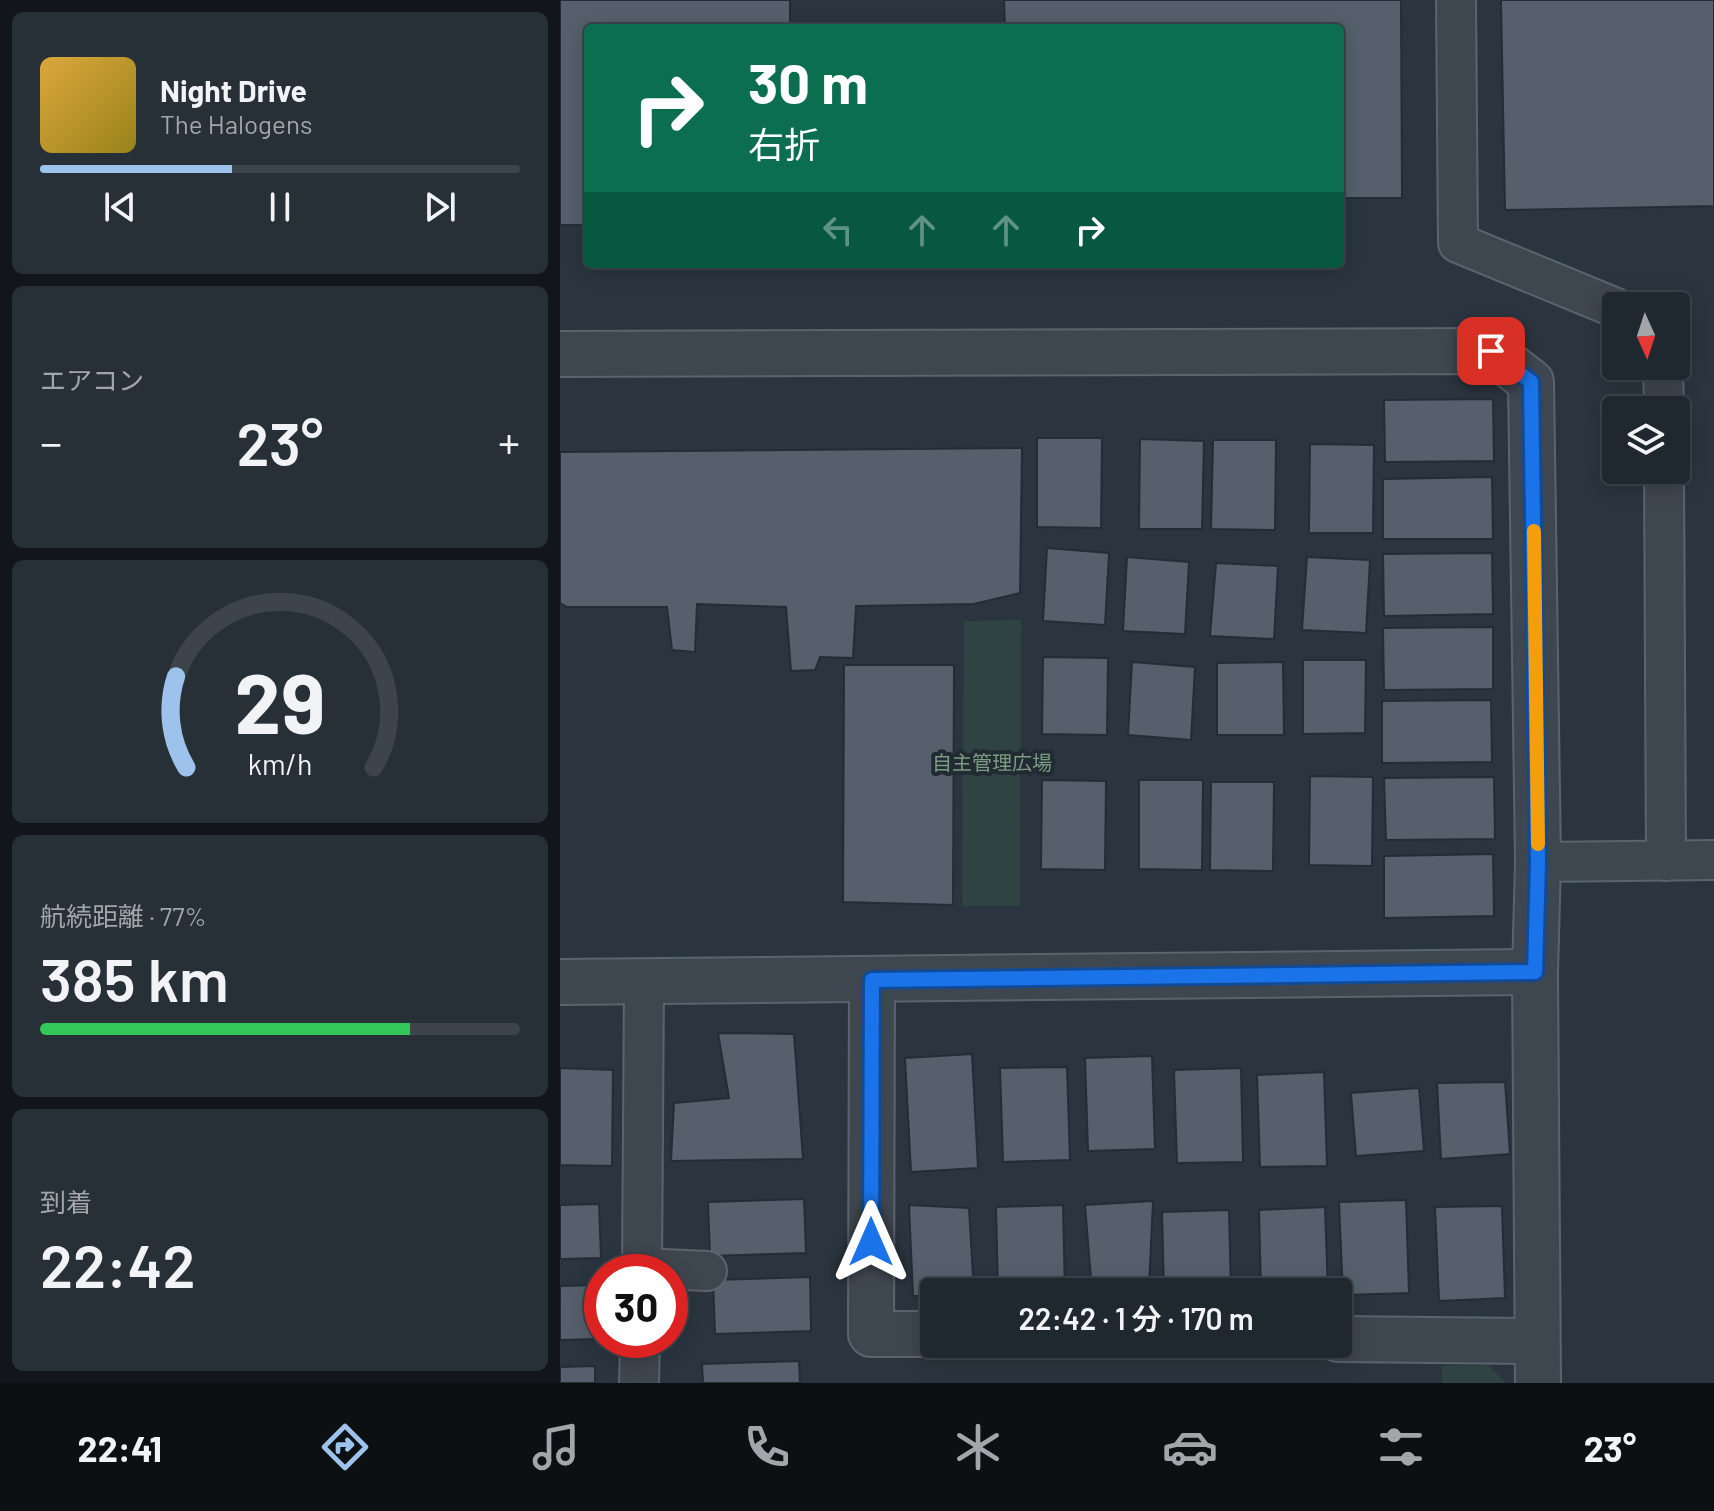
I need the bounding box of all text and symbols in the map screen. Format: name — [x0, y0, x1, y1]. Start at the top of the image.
text: 30 m — [748, 48, 868, 115]
icon: right — [616, 56, 720, 160]
text: Night Drive — [160, 72, 307, 108]
text: The Halogens — [160, 108, 312, 139]
text: 右折 — [748, 122, 820, 165]
icon: previous — [98, 185, 142, 229]
icon: pause — [258, 185, 302, 229]
icon: next — [418, 185, 462, 229]
icon: left — [816, 208, 860, 252]
icon: ahead — [900, 208, 944, 252]
icon: ahead — [984, 208, 1028, 252]
icon: right — [1068, 208, 1112, 252]
north arrow — [1602, 292, 1690, 380]
map controls — [1602, 292, 1690, 484]
pin — [1457, 317, 1525, 385]
icon: arrive — [1469, 329, 1513, 373]
text: エアコン — [40, 364, 144, 395]
button: layers — [1602, 396, 1690, 484]
text: 23° — [237, 406, 323, 478]
text: − — [40, 415, 62, 468]
text: + — [498, 415, 520, 468]
text: 29 — [235, 650, 325, 750]
text: km/h — [248, 746, 312, 781]
park label: 自主管理広場 — [932, 750, 1052, 774]
text: 航続距離 · 77% — [40, 900, 207, 931]
text: 385 km — [40, 942, 229, 1014]
text: 到着 — [40, 1186, 92, 1217]
position arrow — [829, 1200, 913, 1284]
text: 22:42 — [40, 1228, 196, 1300]
speed limit sign: 30 — [584, 1254, 688, 1358]
text: 22:42 · 1 分 · 170 m — [1018, 1300, 1254, 1336]
icon: directions — [317, 1419, 373, 1475]
icon: music — [528, 1419, 584, 1475]
icon: phone — [739, 1419, 795, 1475]
icon: climate — [950, 1419, 1006, 1475]
icon: car — [1162, 1419, 1218, 1475]
icon: filters — [1373, 1419, 1429, 1475]
text: 22:41 — [78, 1426, 162, 1469]
text: 23° — [1584, 1426, 1636, 1469]

